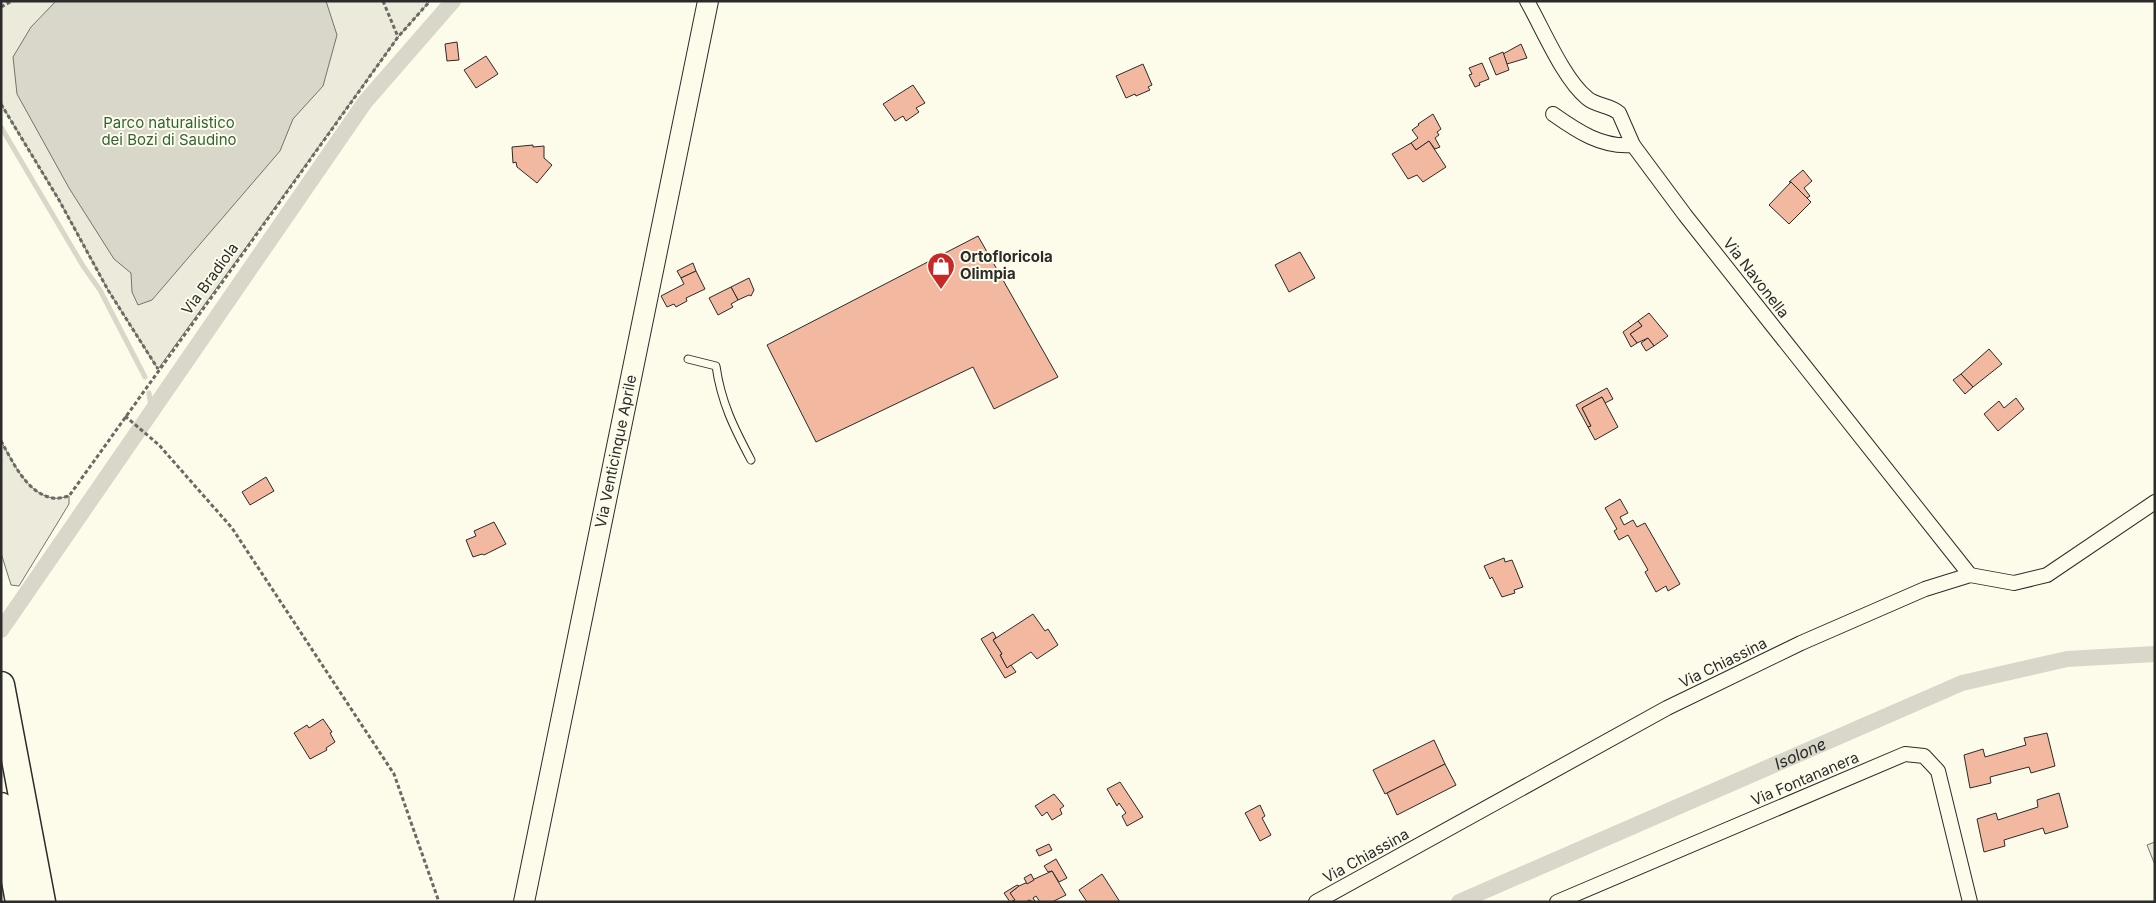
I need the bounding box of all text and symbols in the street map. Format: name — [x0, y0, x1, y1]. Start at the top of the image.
park label: Parco naturalistico dei Bozi di Saudino — [101, 113, 237, 149]
street label: Via Navonella — [1719, 234, 1794, 322]
street label: Via Bradiola — [177, 239, 242, 318]
place label: Ortofloricola Olimpia — [960, 247, 1053, 283]
shop icon: Ortofloricola Olimpia — [926, 251, 956, 290]
street label: Via Venticinque Aprile — [591, 373, 640, 530]
street label: Via Chiassina — [1676, 633, 1770, 692]
water label: Isolone — [1771, 733, 1829, 774]
street label: Via Fontananera — [1748, 747, 1861, 810]
street label: Via Chiassina — [1319, 824, 1412, 887]

